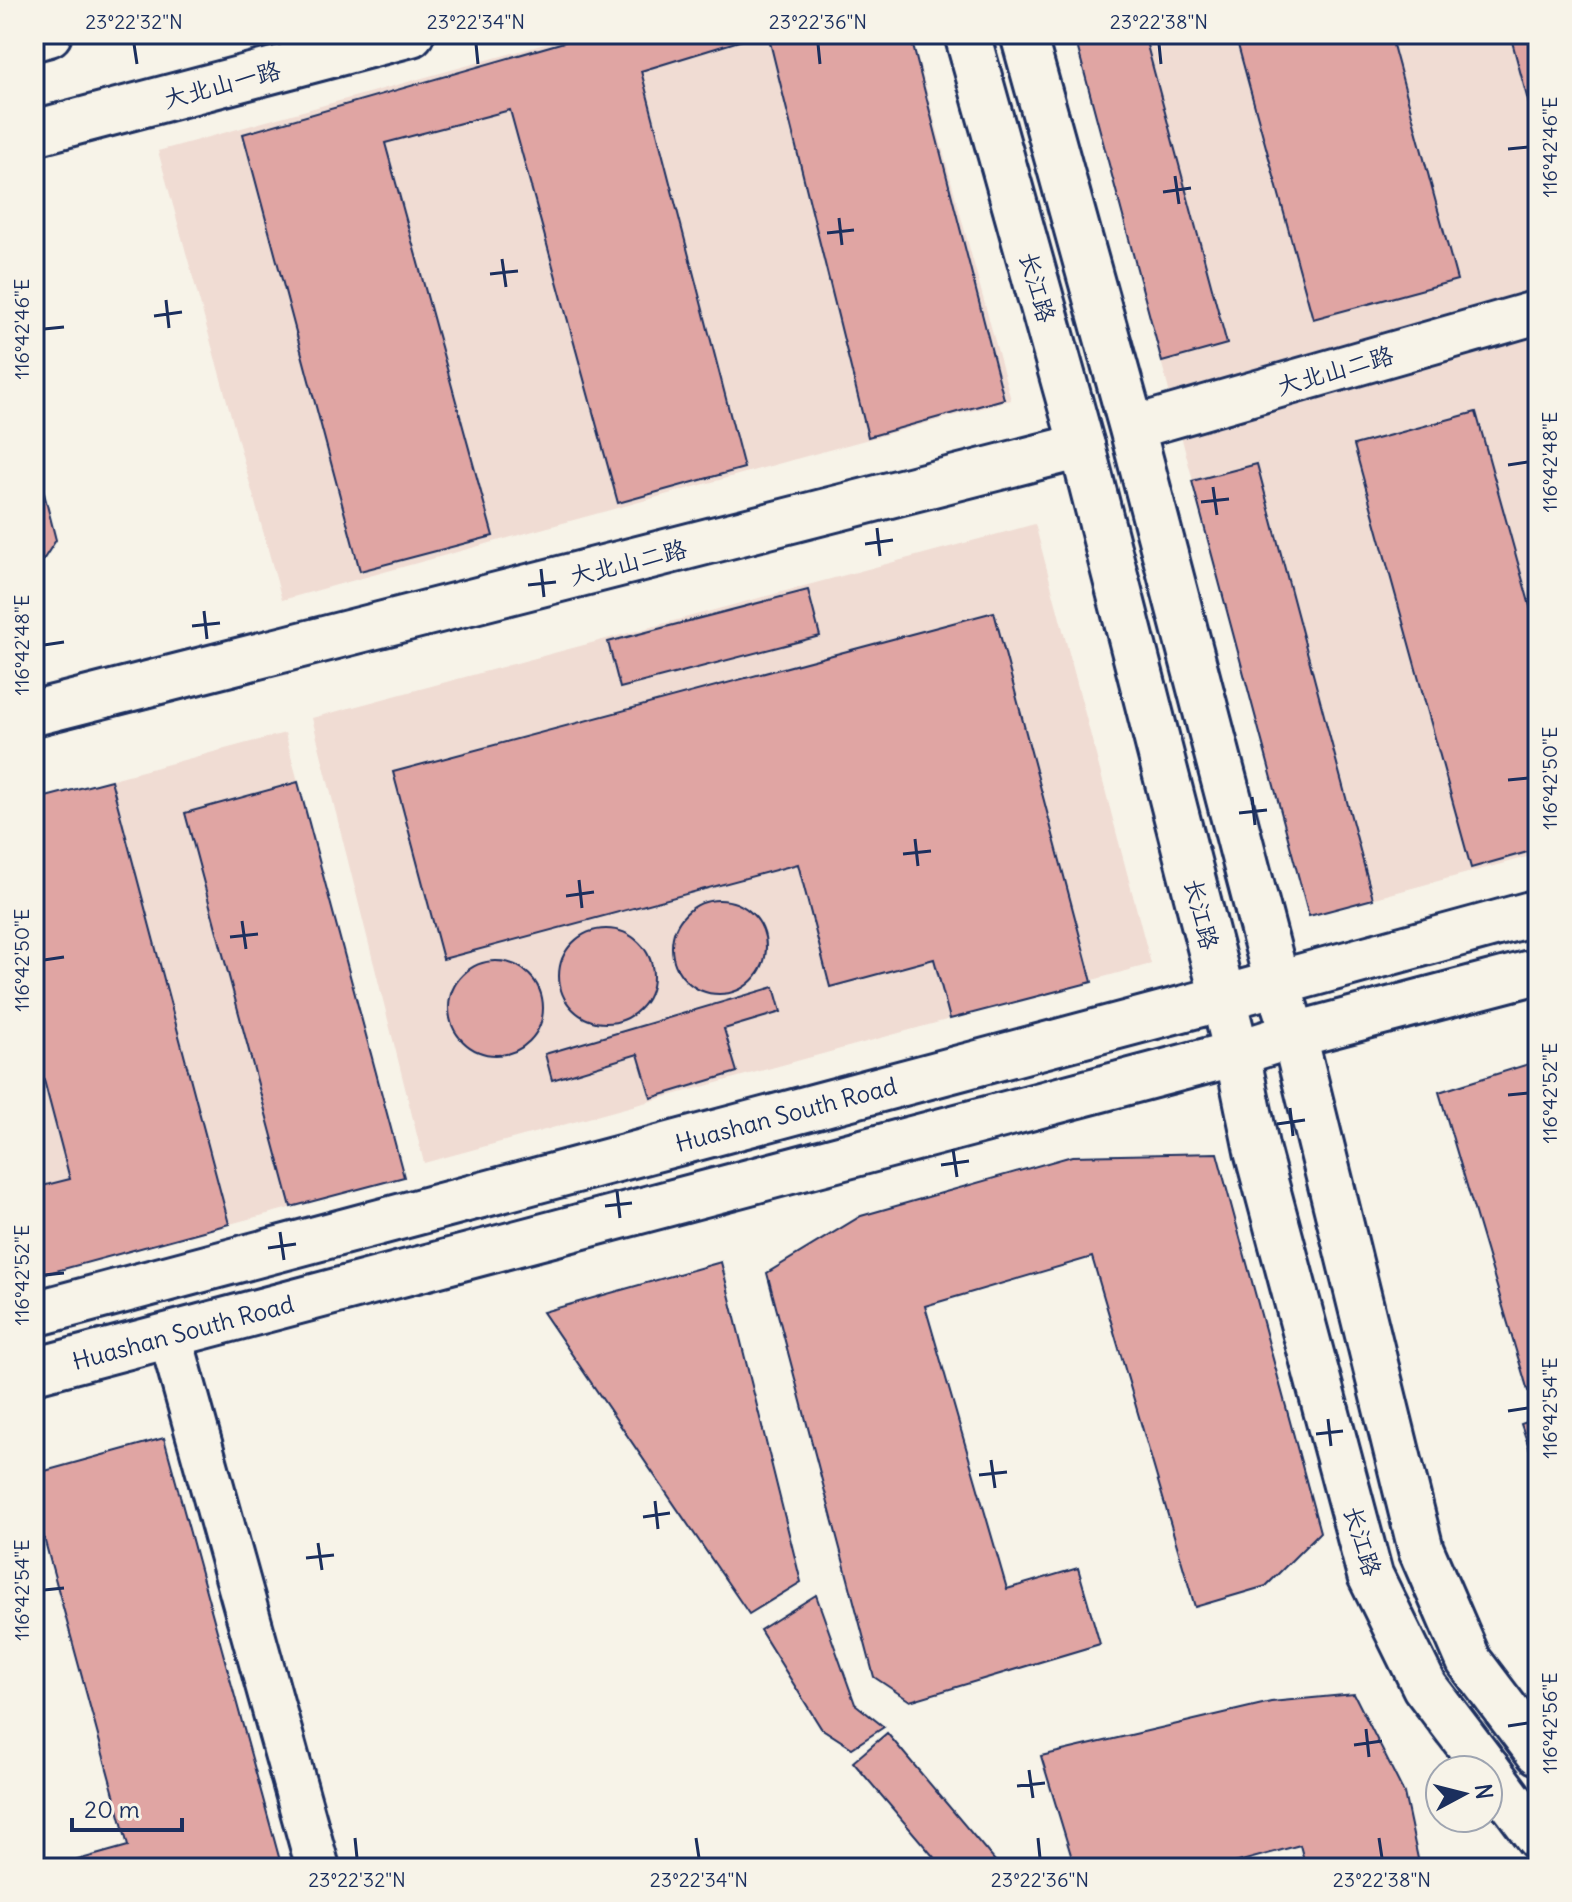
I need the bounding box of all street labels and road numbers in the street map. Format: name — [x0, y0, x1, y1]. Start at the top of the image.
street label: 大北山一路 — [160, 54, 284, 114]
street label: 长江路 — [1014, 248, 1062, 326]
street label: 大北山二路 — [1273, 339, 1397, 401]
street label: 大北山二路 — [566, 533, 690, 591]
street label: 长江路 — [1179, 875, 1225, 953]
street label: Huashan South Road — [672, 1070, 900, 1158]
street label: Huashan South Road — [69, 1288, 297, 1376]
street label: 长江路 — [1338, 1502, 1388, 1580]

